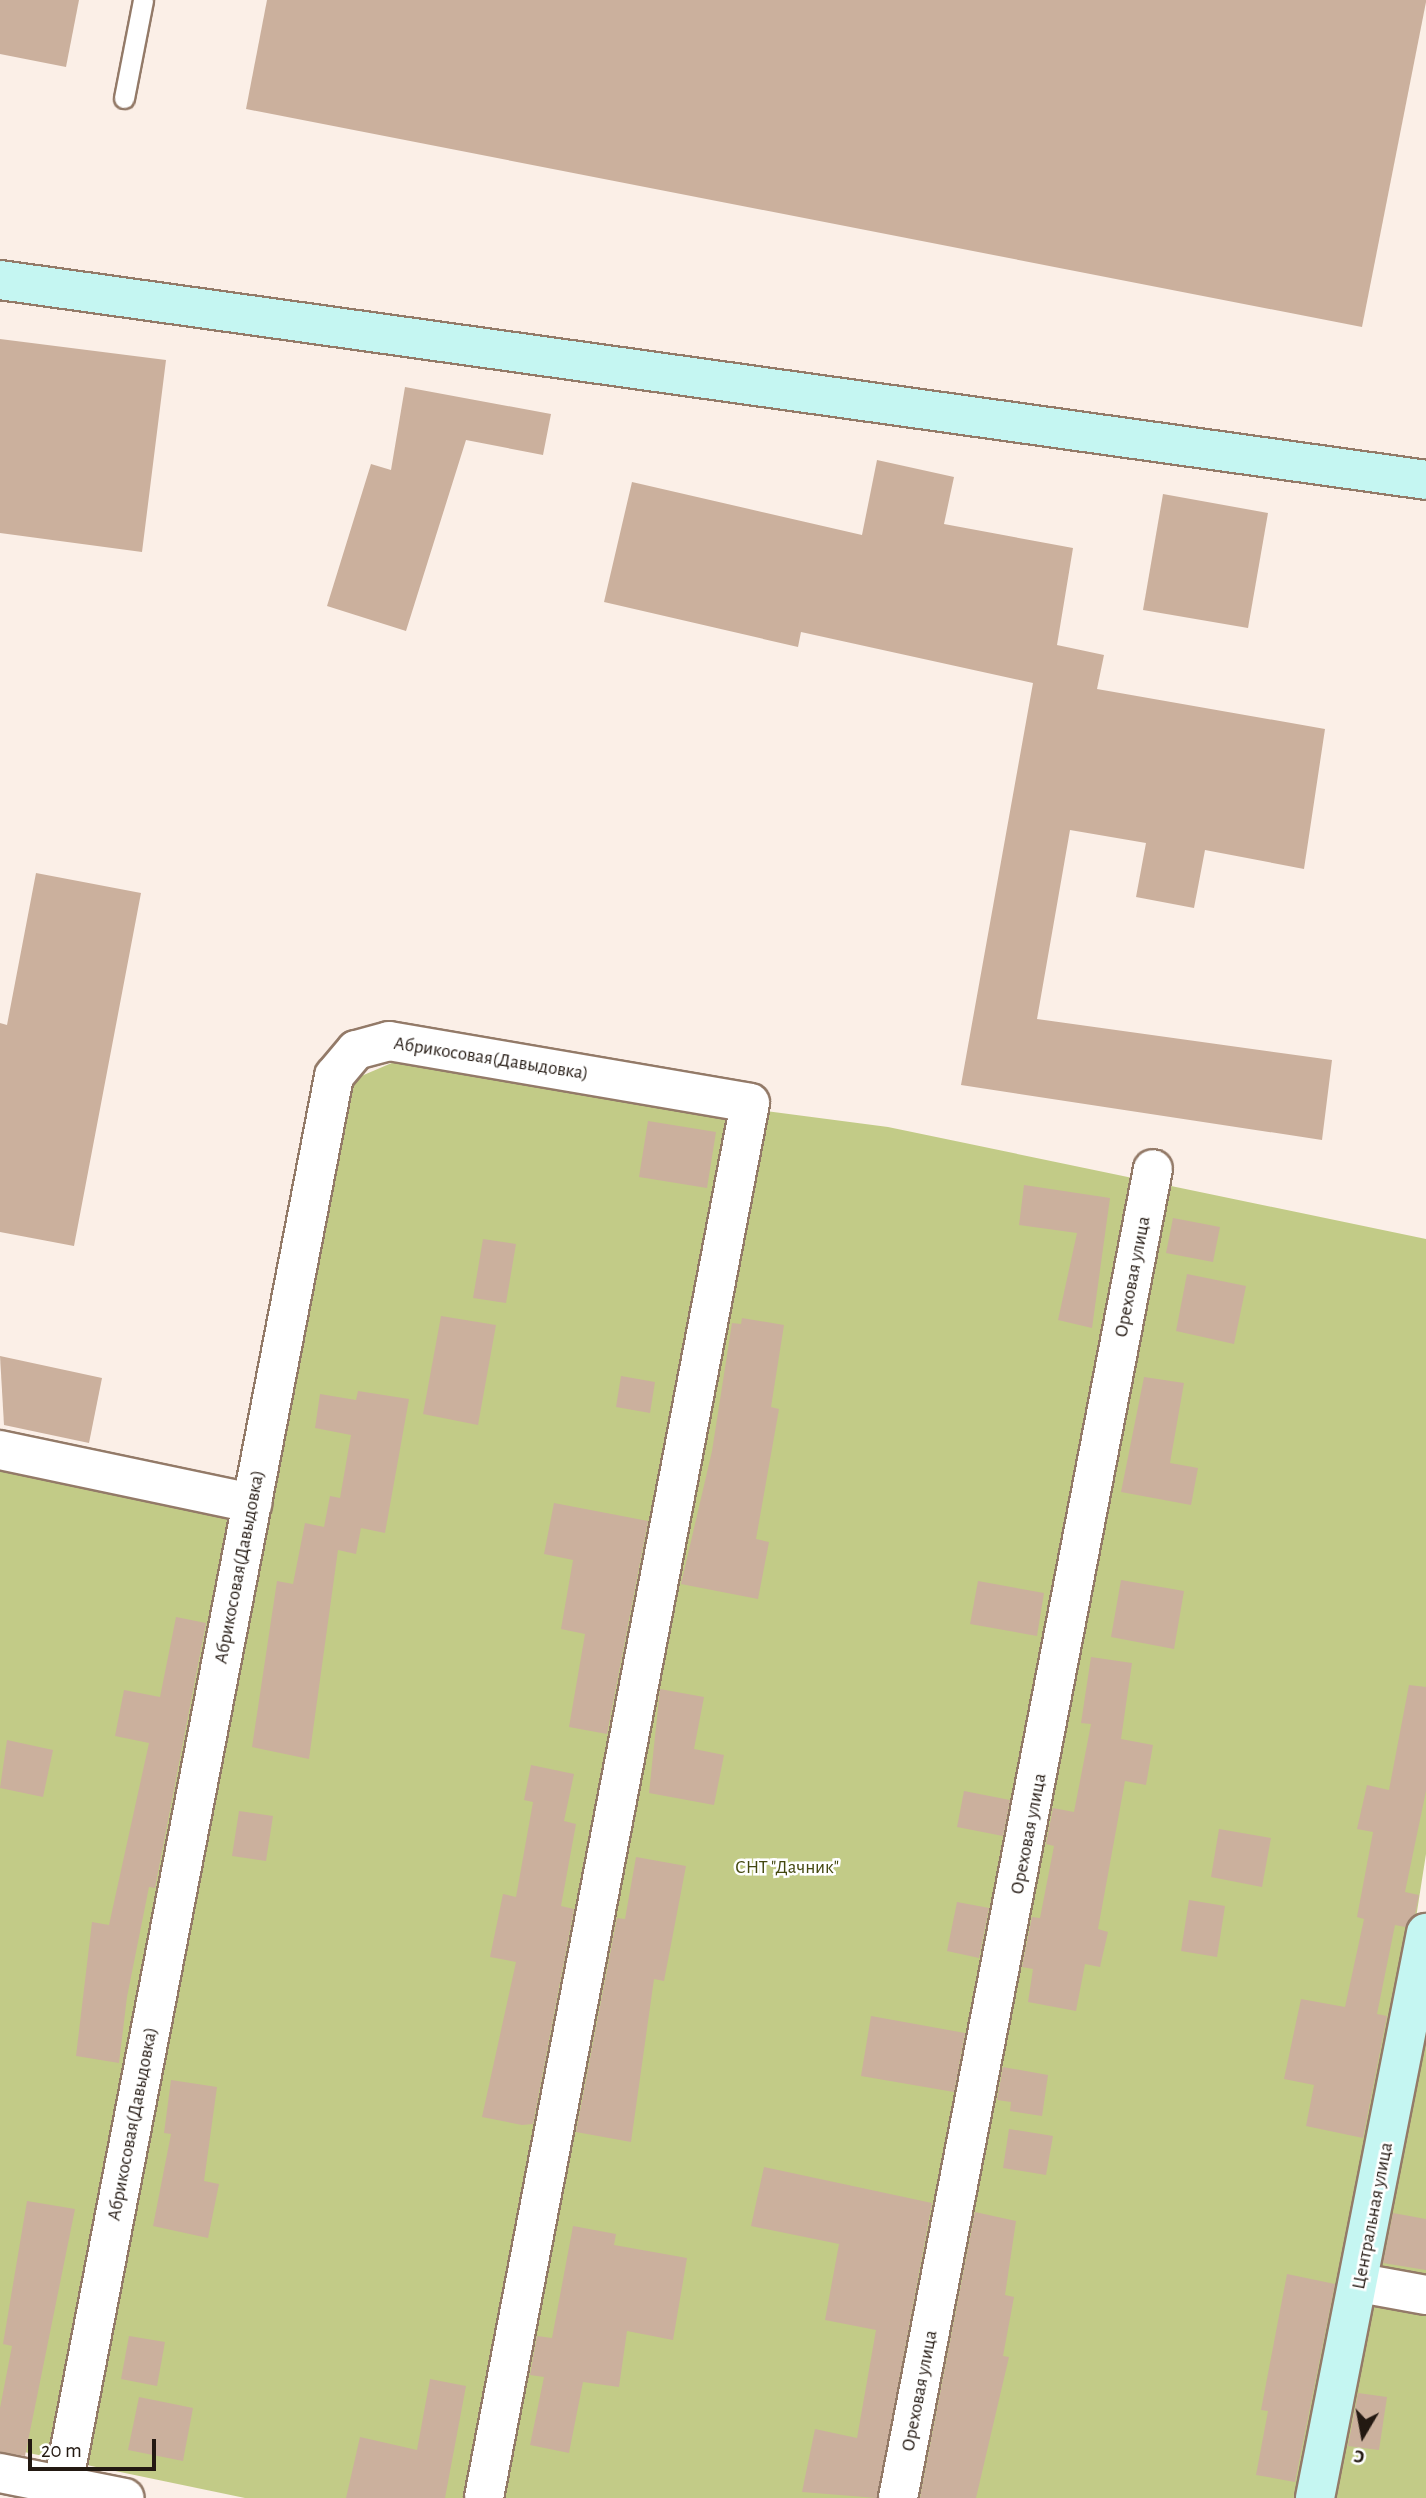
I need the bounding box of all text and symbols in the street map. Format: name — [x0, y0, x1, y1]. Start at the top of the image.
street label: Абрикосовая(Давыдовка) — [392, 1032, 590, 1086]
street label: Ореховая улица — [1110, 1215, 1156, 1339]
street label: Абрикосовая(Давыдовка) — [210, 1468, 270, 1666]
street label: Ореховая улица — [1006, 1772, 1052, 1896]
park label: СНТ "Дачник" — [735, 1857, 839, 1879]
street label: Абрикосовая(Давыдовка) — [103, 2025, 163, 2223]
street label: Центральная улица — [1348, 2140, 1398, 2292]
street label: Ореховая улица — [897, 2329, 943, 2453]
north arrow — [1328, 2400, 1398, 2470]
scale bar — [32, 2424, 159, 2468]
text: 20 m — [41, 2440, 82, 2461]
text: С — [1352, 2446, 1366, 2466]

